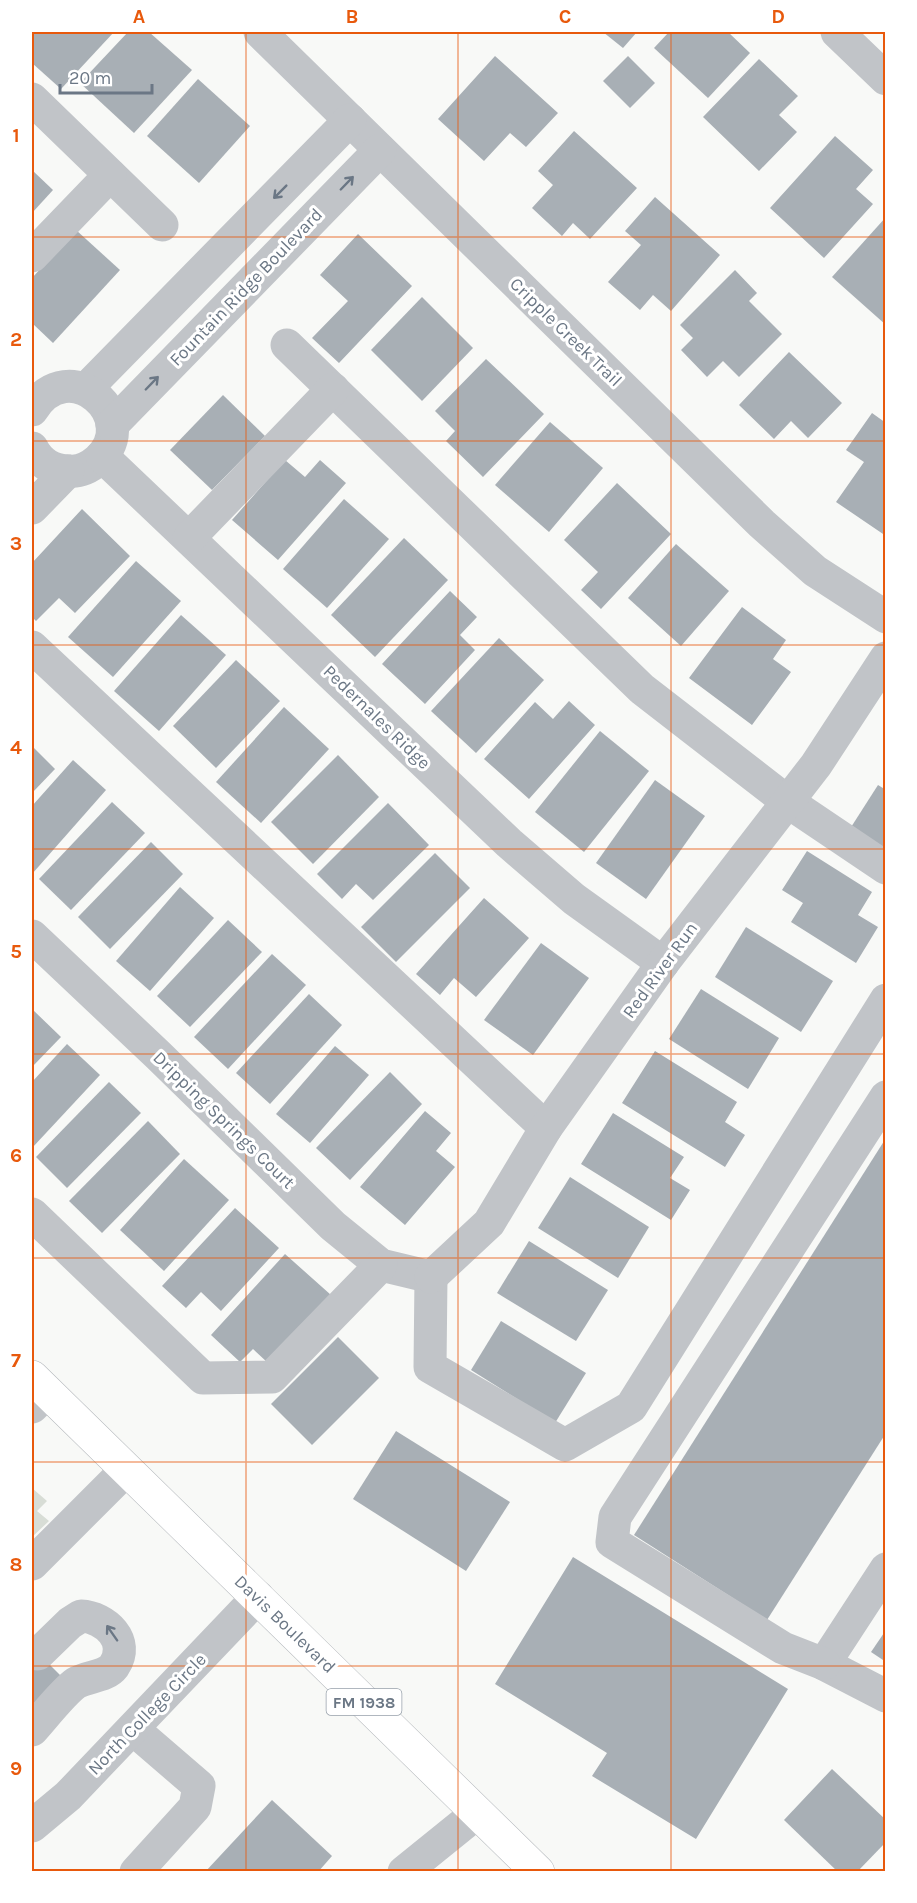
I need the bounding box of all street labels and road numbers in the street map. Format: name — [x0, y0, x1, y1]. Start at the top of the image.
street label: Fountain Ridge Boulevard — [165, 204, 327, 370]
street label: Cripple Creek Trail — [505, 273, 627, 391]
street label: Pedernales Ridge — [319, 660, 435, 774]
street label: Red River Run — [618, 918, 702, 1022]
street label: Dripping Springs Court — [149, 1047, 300, 1194]
street label: Davis Boulevard — [230, 1570, 340, 1678]
street label: North College Circle — [83, 1648, 211, 1780]
road number: FM 1938 — [326, 1689, 401, 1715]

